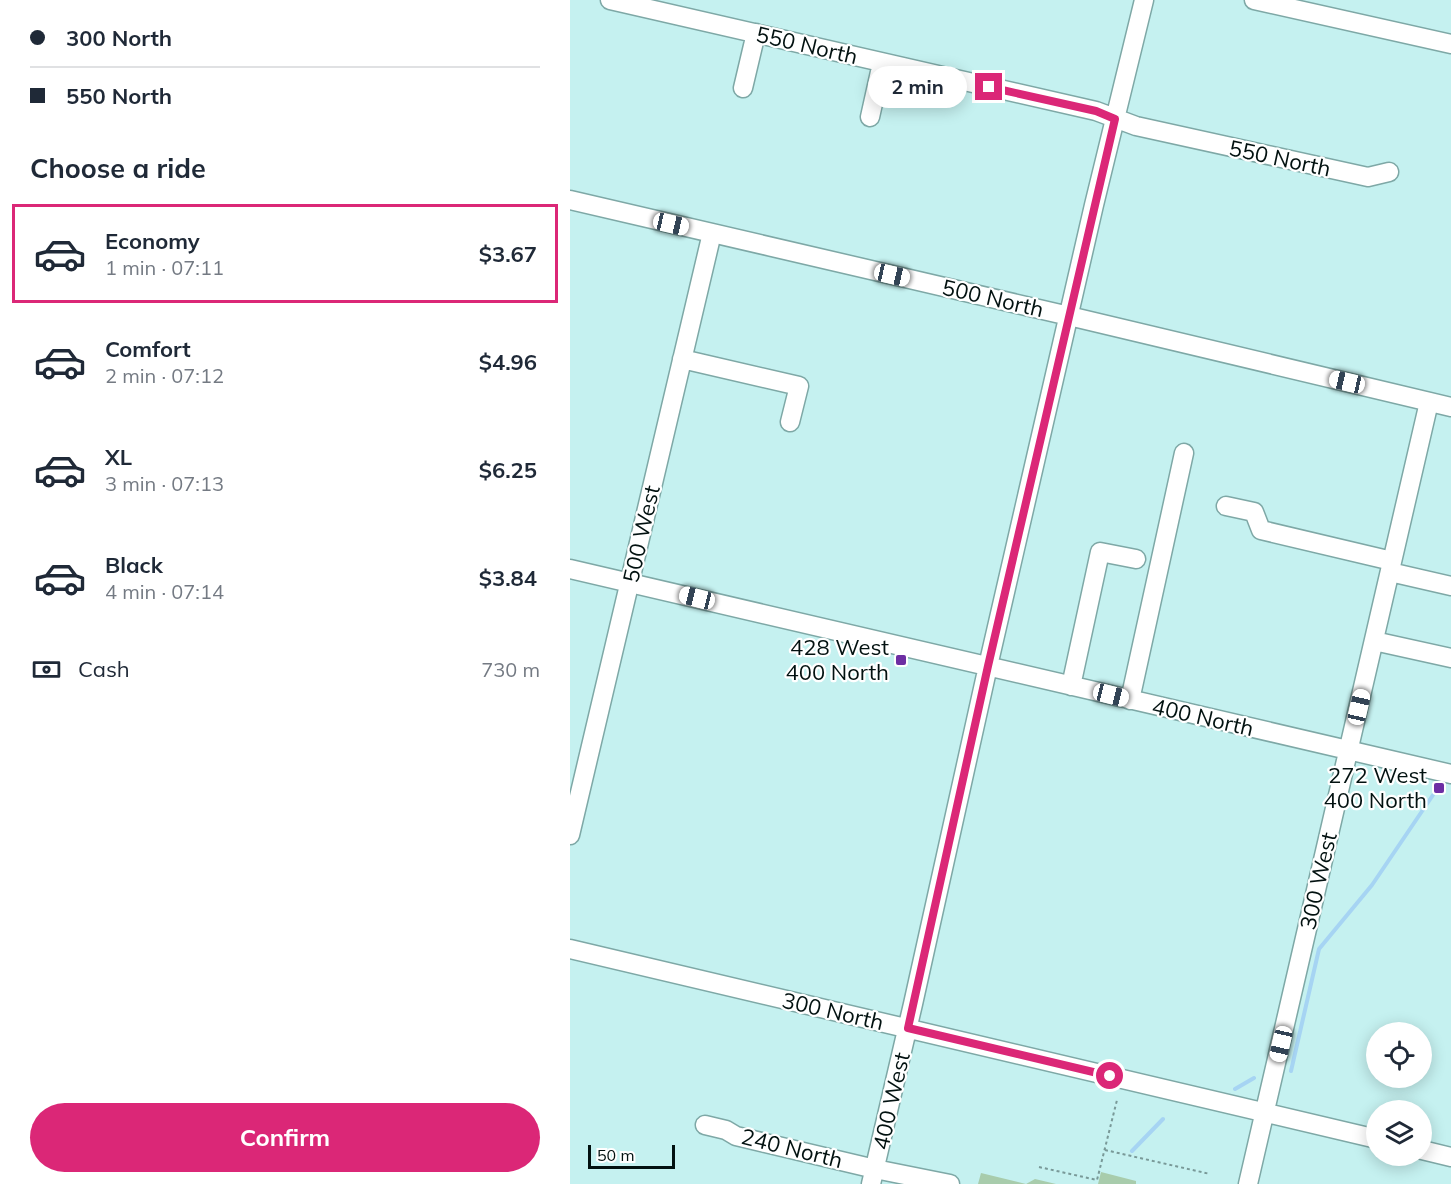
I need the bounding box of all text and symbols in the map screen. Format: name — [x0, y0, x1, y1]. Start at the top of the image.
street label: 550 North — [753, 20, 861, 70]
text: 300 North — [66, 24, 172, 52]
callout: 2 min — [869, 66, 968, 108]
route end — [975, 73, 1002, 100]
text: 2 min — [891, 74, 944, 99]
text: 550 North — [66, 82, 172, 110]
street label: 550 North — [1226, 134, 1334, 182]
text: Choose a ride — [30, 151, 206, 185]
car — [651, 211, 691, 237]
icon: car — [33, 227, 87, 281]
text: Economy — [105, 227, 200, 255]
text: $3.67 — [479, 240, 537, 268]
text: 1 min · 07:11 — [105, 255, 224, 280]
car — [872, 262, 912, 288]
street label: 500 North — [939, 273, 1047, 323]
icon: car — [33, 335, 87, 389]
text: Comfort — [105, 335, 191, 363]
text: $4.96 — [479, 348, 537, 376]
text: 2 min · 07:12 — [105, 363, 224, 388]
car — [1327, 369, 1367, 395]
icon: car — [33, 443, 87, 497]
text: XL — [105, 443, 132, 471]
text: $6.25 — [479, 456, 537, 484]
text: 3 min · 07:13 — [105, 471, 224, 496]
street label: 500 West — [616, 482, 666, 585]
icon: car — [33, 551, 87, 605]
text: Black — [105, 551, 163, 579]
text: $3.84 — [479, 564, 537, 592]
text: 4 min · 07:14 — [105, 579, 224, 604]
car — [677, 585, 717, 611]
place label: 428 West 400 North — [786, 633, 889, 686]
icon: cash — [30, 653, 63, 686]
marker: 428 West 400 North — [894, 653, 908, 667]
text: Cash — [78, 655, 130, 683]
text: 730 m — [481, 657, 540, 682]
car — [1091, 682, 1131, 708]
car — [1346, 687, 1372, 727]
street label: 400 North — [1149, 692, 1257, 742]
place label: 272 West 400 North — [1324, 761, 1427, 814]
marker: 272 West 400 North — [1432, 781, 1446, 795]
street label: 300 West — [1293, 829, 1343, 932]
street label: 300 North — [779, 986, 887, 1036]
map controls — [1366, 1022, 1432, 1166]
button: locate — [1366, 1022, 1432, 1088]
car — [1268, 1024, 1294, 1064]
street label: 400 West — [866, 1049, 916, 1152]
route start — [1096, 1062, 1123, 1089]
button: layers — [1366, 1100, 1432, 1166]
button: Confirm — [30, 1103, 540, 1172]
street label: 240 North — [738, 1122, 846, 1174]
scale bar — [588, 1142, 675, 1170]
text: 50 m — [597, 1145, 634, 1165]

